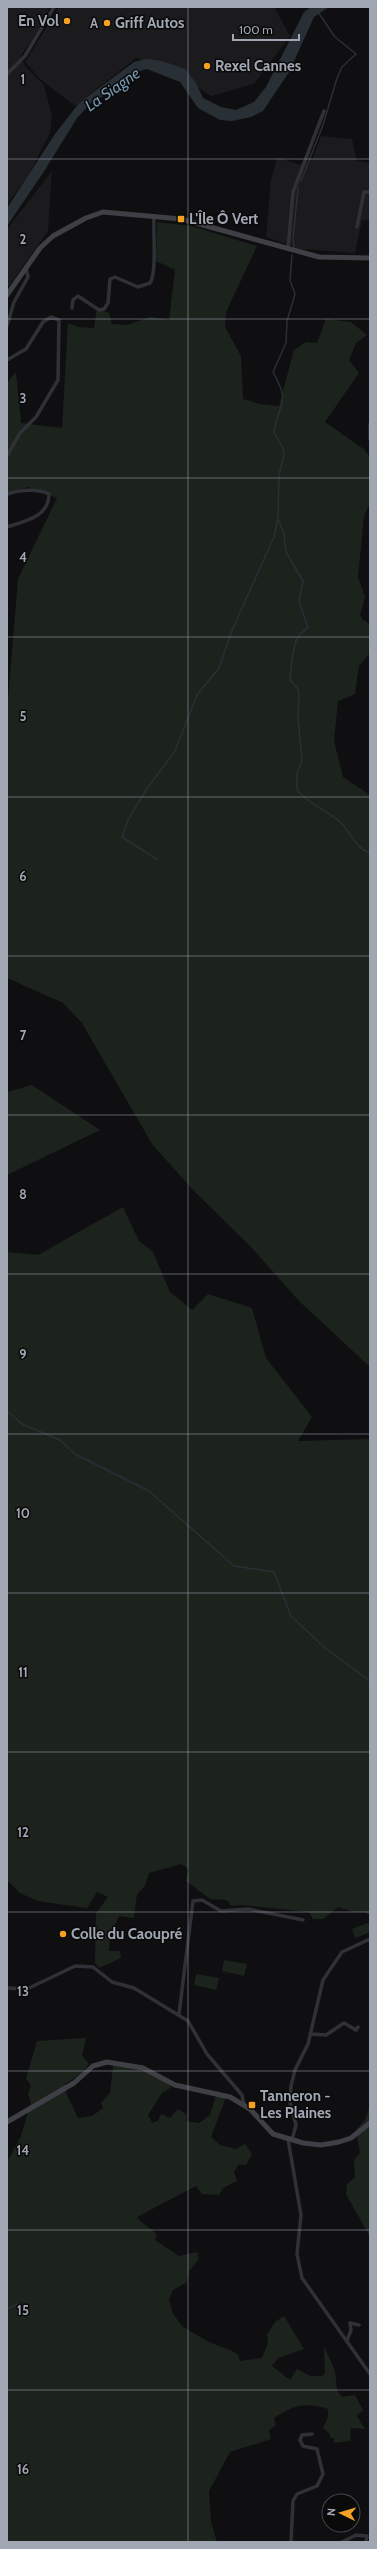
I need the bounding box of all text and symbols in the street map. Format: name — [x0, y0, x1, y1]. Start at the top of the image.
place label: En Vol — [18, 12, 59, 30]
place label: Griff Autos — [115, 14, 184, 32]
text: A — [90, 15, 99, 31]
marker: En Vol — [62, 16, 72, 26]
scale bar — [233, 16, 299, 42]
marker: Griff Autos — [102, 18, 112, 28]
text: 100 m — [239, 22, 273, 37]
place label: Rexel Cannes — [215, 57, 301, 75]
marker: Rexel Cannes — [202, 61, 212, 71]
water label: La Siagne — [81, 64, 144, 115]
text: 1 — [21, 71, 25, 87]
place label: L'Île Ô Vert — [189, 209, 258, 228]
marker: L'Île Ô Vert — [176, 214, 186, 224]
text: 2 — [20, 231, 27, 247]
text: 3 — [19, 390, 27, 406]
text: 4 — [19, 549, 27, 565]
text: 5 — [20, 708, 27, 724]
text: 6 — [19, 868, 27, 884]
text: 7 — [20, 1027, 27, 1043]
text: 8 — [19, 1186, 27, 1202]
text: 9 — [19, 1346, 27, 1362]
text: 10 — [16, 1505, 30, 1521]
text: 11 — [18, 1664, 28, 1680]
text: 12 — [17, 1824, 29, 1840]
place label: Colle du Caoupré — [71, 1925, 182, 1943]
marker: Colle du Caoupré — [58, 1929, 68, 1939]
text: 13 — [17, 1983, 29, 1999]
place label: Tanneron - Les Plaines — [260, 2087, 331, 2122]
marker: Tanneron - Les Plaines — [247, 2100, 257, 2110]
text: 14 — [17, 2142, 29, 2158]
text: 15 — [17, 2302, 29, 2318]
text: 16 — [17, 2461, 29, 2477]
north arrow — [321, 2493, 361, 2533]
text: N — [324, 2508, 338, 2517]

